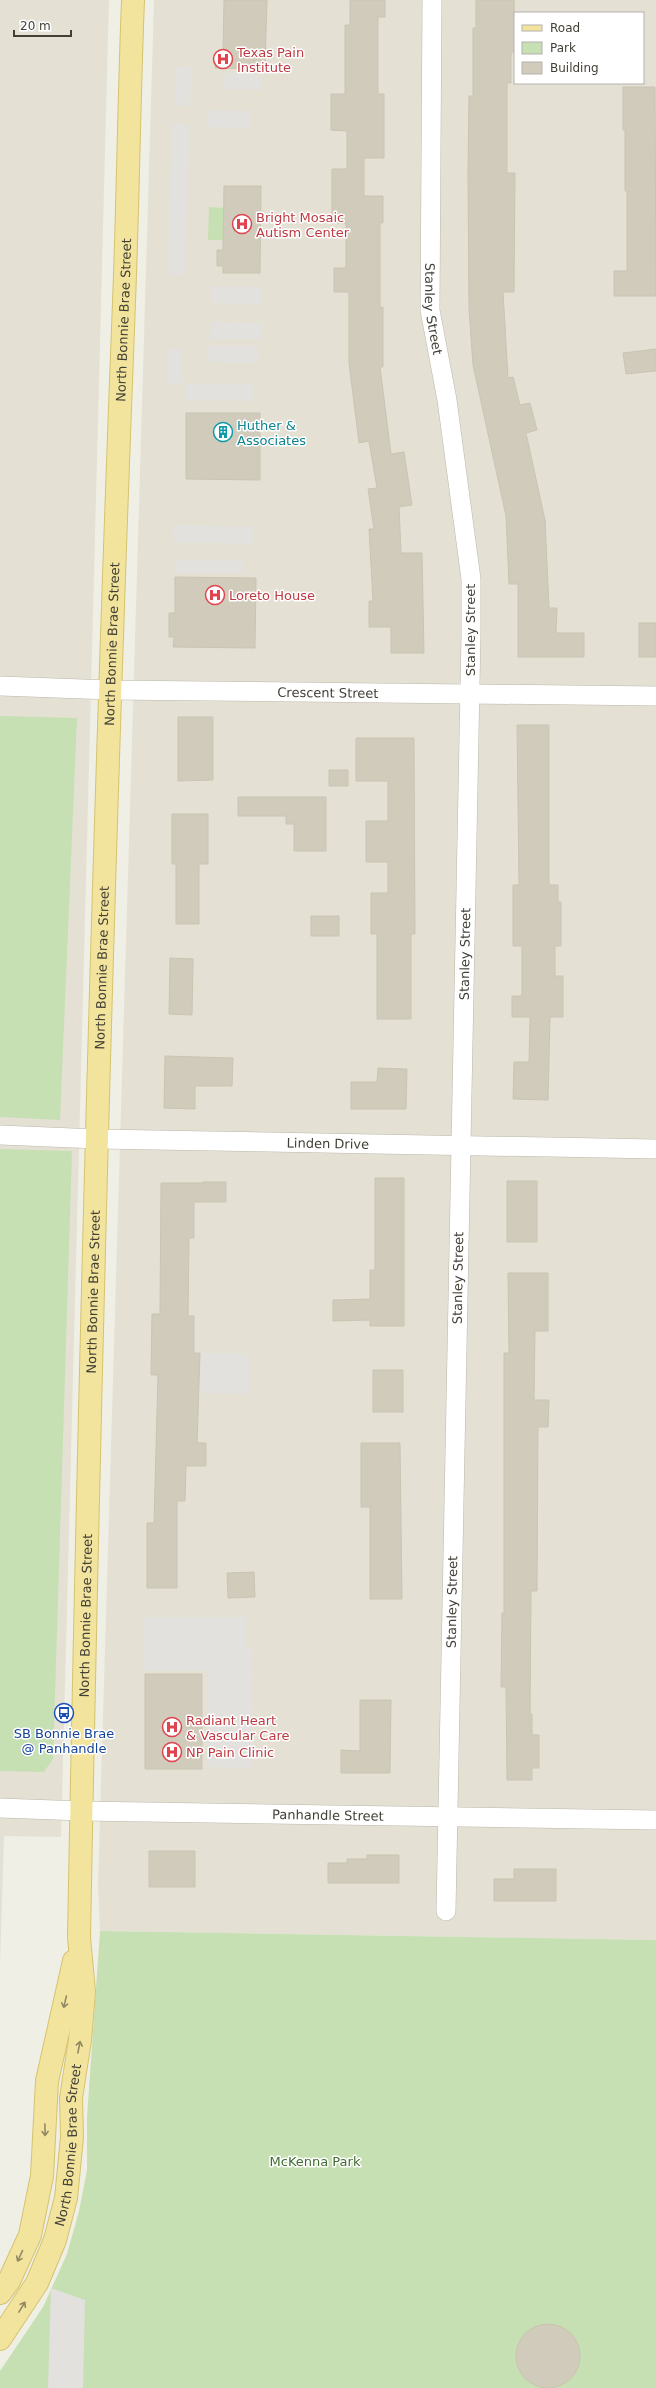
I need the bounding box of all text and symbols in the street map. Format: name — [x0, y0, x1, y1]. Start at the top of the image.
scale bar — [14, 12, 71, 38]
legend — [514, 12, 644, 84]
text: 20 m — [20, 19, 51, 33]
text: Road — [550, 21, 580, 35]
text: Park — [550, 41, 576, 55]
place label: Texas Pain Institute — [236, 45, 304, 75]
hospital icon: Texas Pain Institute — [212, 48, 234, 70]
text: Building — [550, 61, 599, 75]
place label: Bright Mosaic Autism Center — [256, 210, 350, 240]
hospital icon: Bright Mosaic Autism Center — [231, 213, 253, 235]
street label: North Bonnie Brae Street — [113, 238, 134, 402]
street label: Stanley Street — [422, 263, 446, 356]
place label: Huther & Associates — [237, 418, 306, 448]
building icon: Huther & Associates — [212, 421, 234, 443]
street label: North Bonnie Brae Street — [102, 562, 122, 726]
hospital icon: Loreto House — [204, 584, 226, 606]
street label: Stanley Street — [463, 584, 478, 676]
place label: Loreto House — [229, 588, 315, 603]
street label: Crescent Street — [277, 684, 379, 700]
street label: North Bonnie Brae Street — [92, 886, 112, 1050]
street label: Stanley Street — [457, 908, 473, 1000]
street label: Linden Drive — [287, 1135, 369, 1151]
street label: North Bonnie Brae Street — [83, 1210, 102, 1374]
street label: Stanley Street — [450, 1232, 466, 1324]
street label: North Bonnie Brae Street — [76, 1534, 95, 1698]
street label: Stanley Street — [444, 1556, 460, 1648]
bus stop icon: SB Bonnie Brae @ Panhandle — [53, 1702, 75, 1724]
place label: Radiant Heart & Vascular Care — [186, 1713, 289, 1743]
hospital icon: Radiant Heart & Vascular Care — [161, 1716, 183, 1738]
place label: SB Bonnie Brae @ Panhandle — [14, 1726, 114, 1756]
hospital icon: NP Pain Clinic — [161, 1741, 183, 1763]
place label: NP Pain Clinic — [186, 1745, 274, 1760]
street label: Panhandle Street — [272, 1806, 384, 1823]
one-way arrow — [61, 1995, 69, 2008]
one-way arrow — [75, 2041, 83, 2054]
street label: North Bonnie Brae Street — [51, 2063, 84, 2228]
one-way arrow — [41, 2123, 49, 2136]
park label: McKenna Park — [270, 2154, 361, 2169]
one-way arrow — [16, 2250, 23, 2262]
one-way arrow — [18, 2301, 26, 2312]

